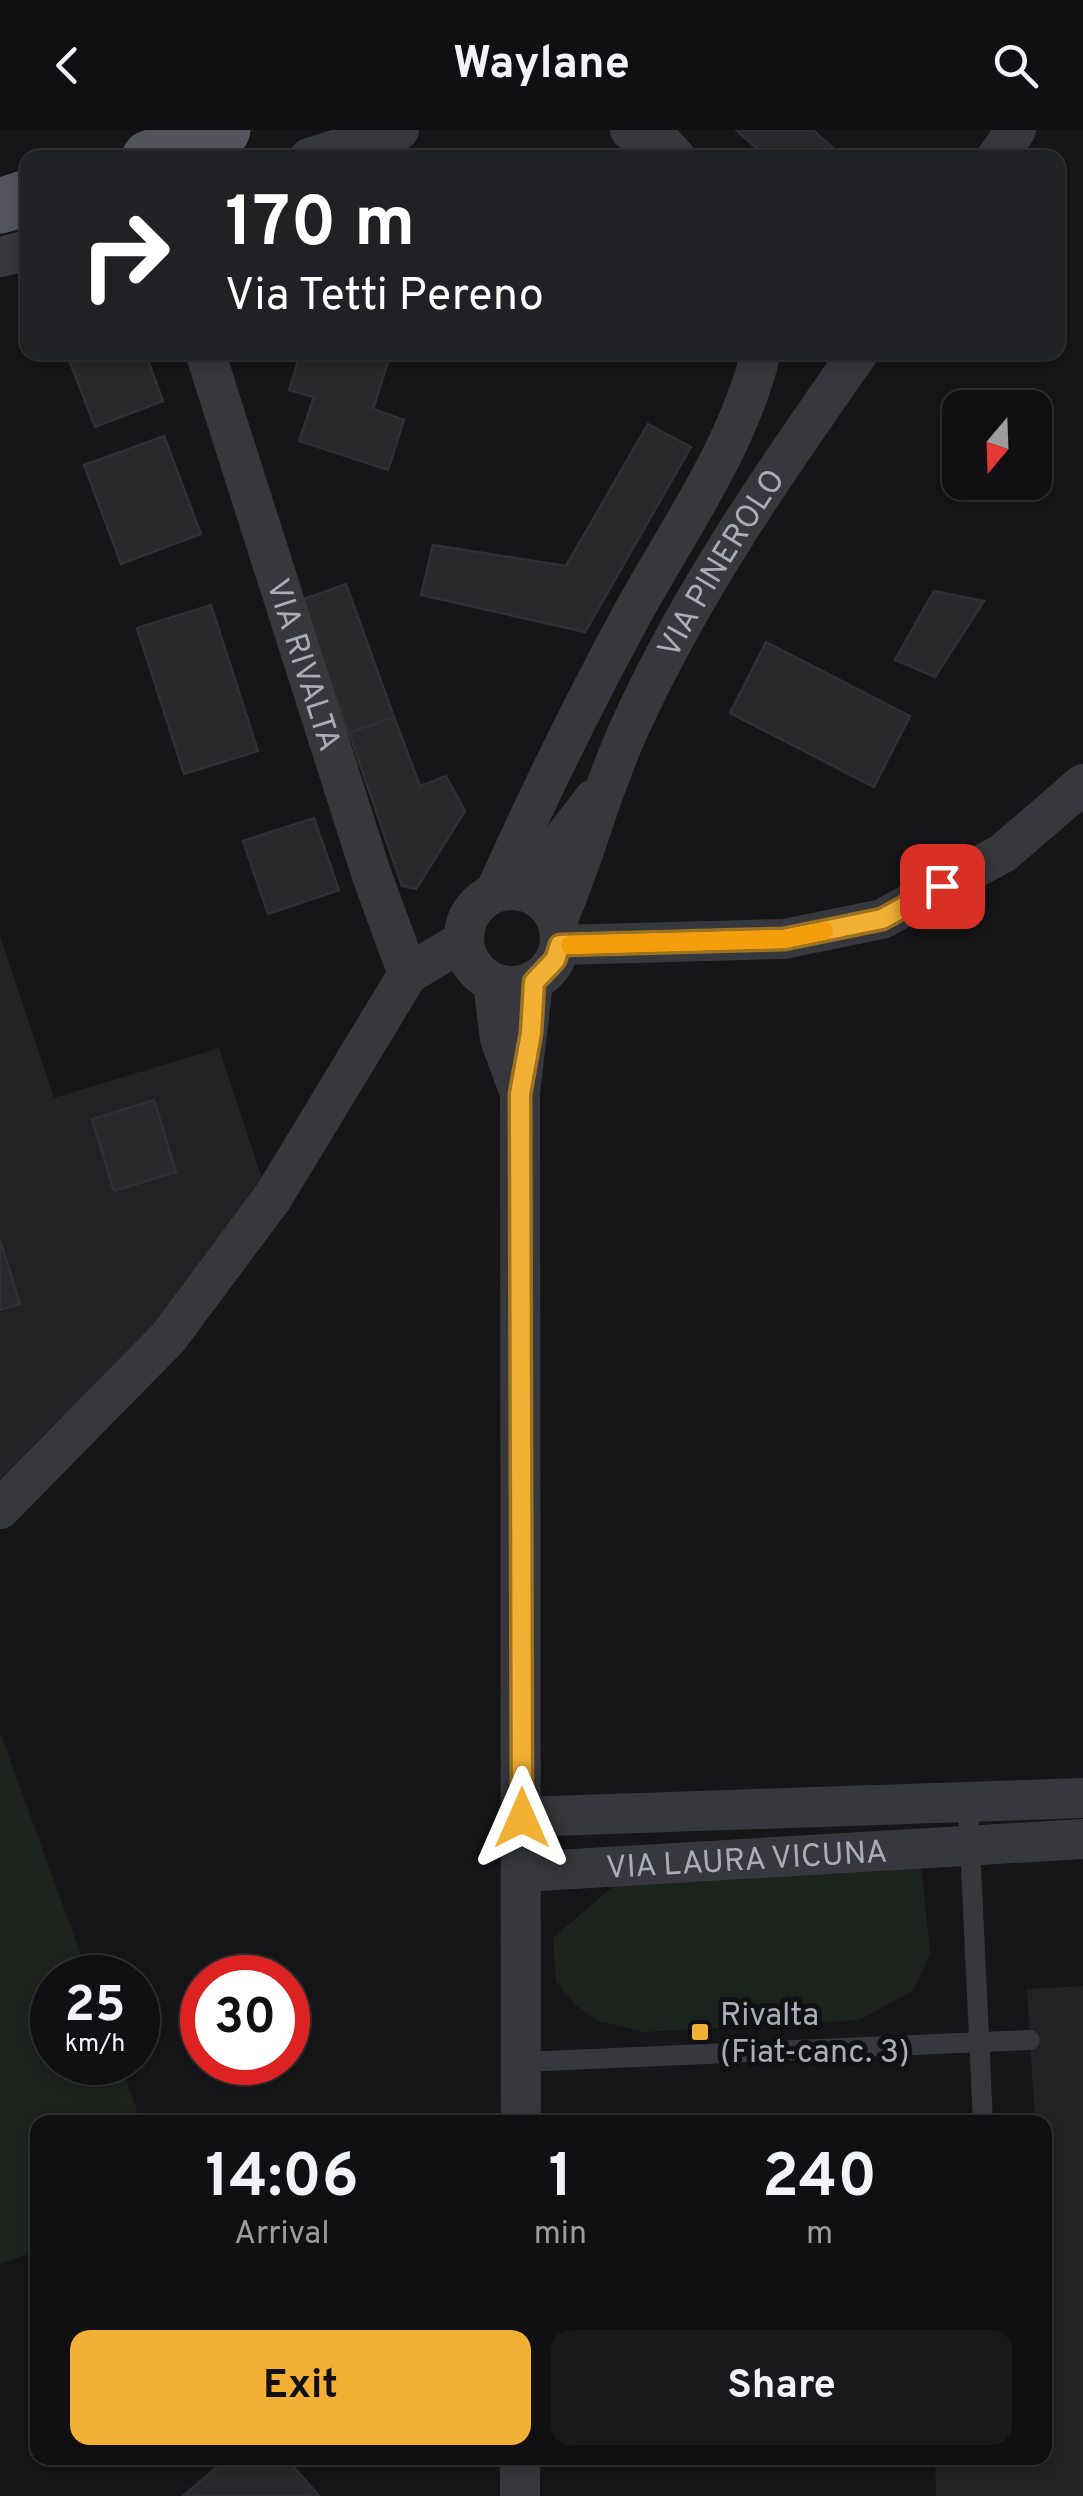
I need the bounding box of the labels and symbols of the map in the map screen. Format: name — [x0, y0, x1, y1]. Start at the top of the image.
north arrow — [942, 390, 1052, 500]
street label: VIA PINEROLO — [651, 462, 795, 665]
street label: VIA RIVALTA — [256, 574, 348, 757]
pin — [900, 844, 985, 929]
position arrow — [470, 1766, 574, 1870]
street label: VIA LAURA VICUNA — [605, 1834, 889, 1890]
speed limit sign: 30 — [180, 1955, 310, 2085]
place label: Rivalta (Fiat-canc. 3) — [720, 1997, 910, 2074]
marker: Rivalta (Fiat-canc. 3) — [689, 2021, 711, 2043]

